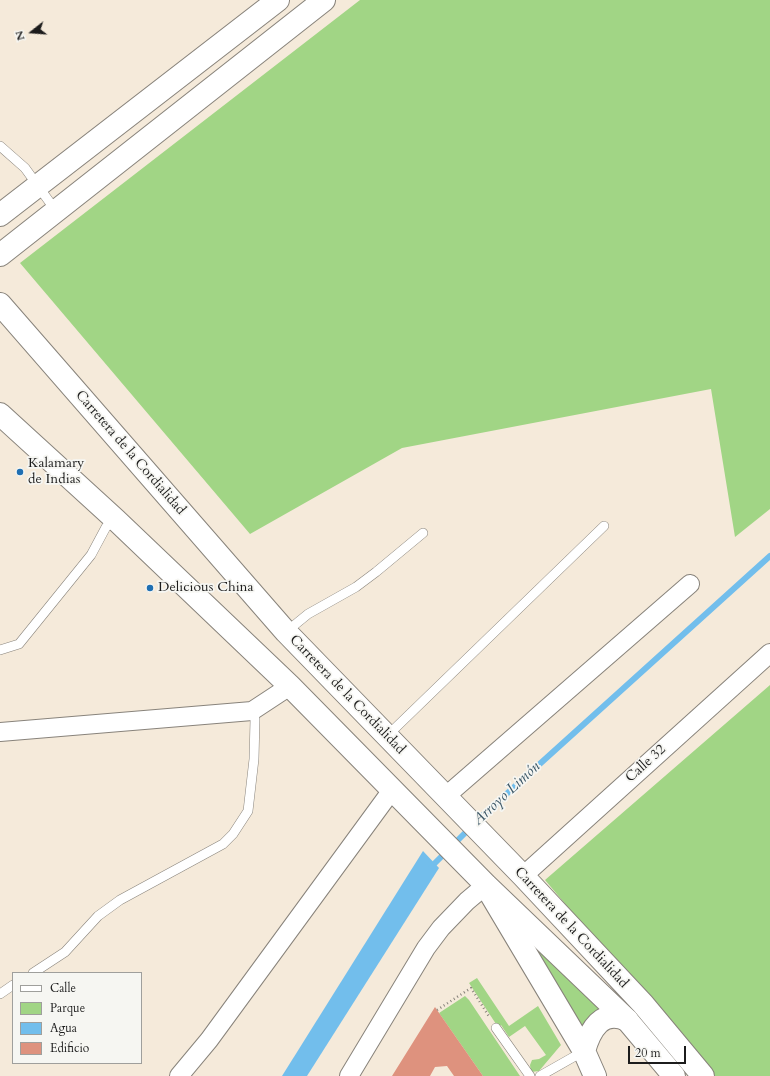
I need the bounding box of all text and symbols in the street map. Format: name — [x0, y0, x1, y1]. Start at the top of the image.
north arrow — [12, 12, 52, 52]
text: N — [11, 29, 29, 42]
street label: Carretera de la Cordialidad — [71, 387, 189, 519]
place label: Kalamary de Indias — [28, 456, 84, 488]
marker: Kalamary de Indias — [15, 467, 25, 477]
place label: Delicious China — [158, 580, 254, 596]
marker: Delicious China — [145, 583, 155, 593]
street label: Carretera de la Cordialidad — [286, 632, 408, 758]
street label: Calle 32 — [622, 742, 670, 786]
water label: Arroyo Limón — [470, 758, 544, 830]
street label: Carretera de la Cordialidad — [511, 864, 631, 992]
legend — [12, 972, 142, 1064]
text: Calle — [50, 980, 76, 996]
text: Parque — [50, 1000, 85, 1016]
text: Agua — [50, 1020, 77, 1036]
scale bar — [630, 1038, 688, 1064]
text: Edificio — [50, 1040, 89, 1056]
text: 20 m — [635, 1045, 661, 1061]

